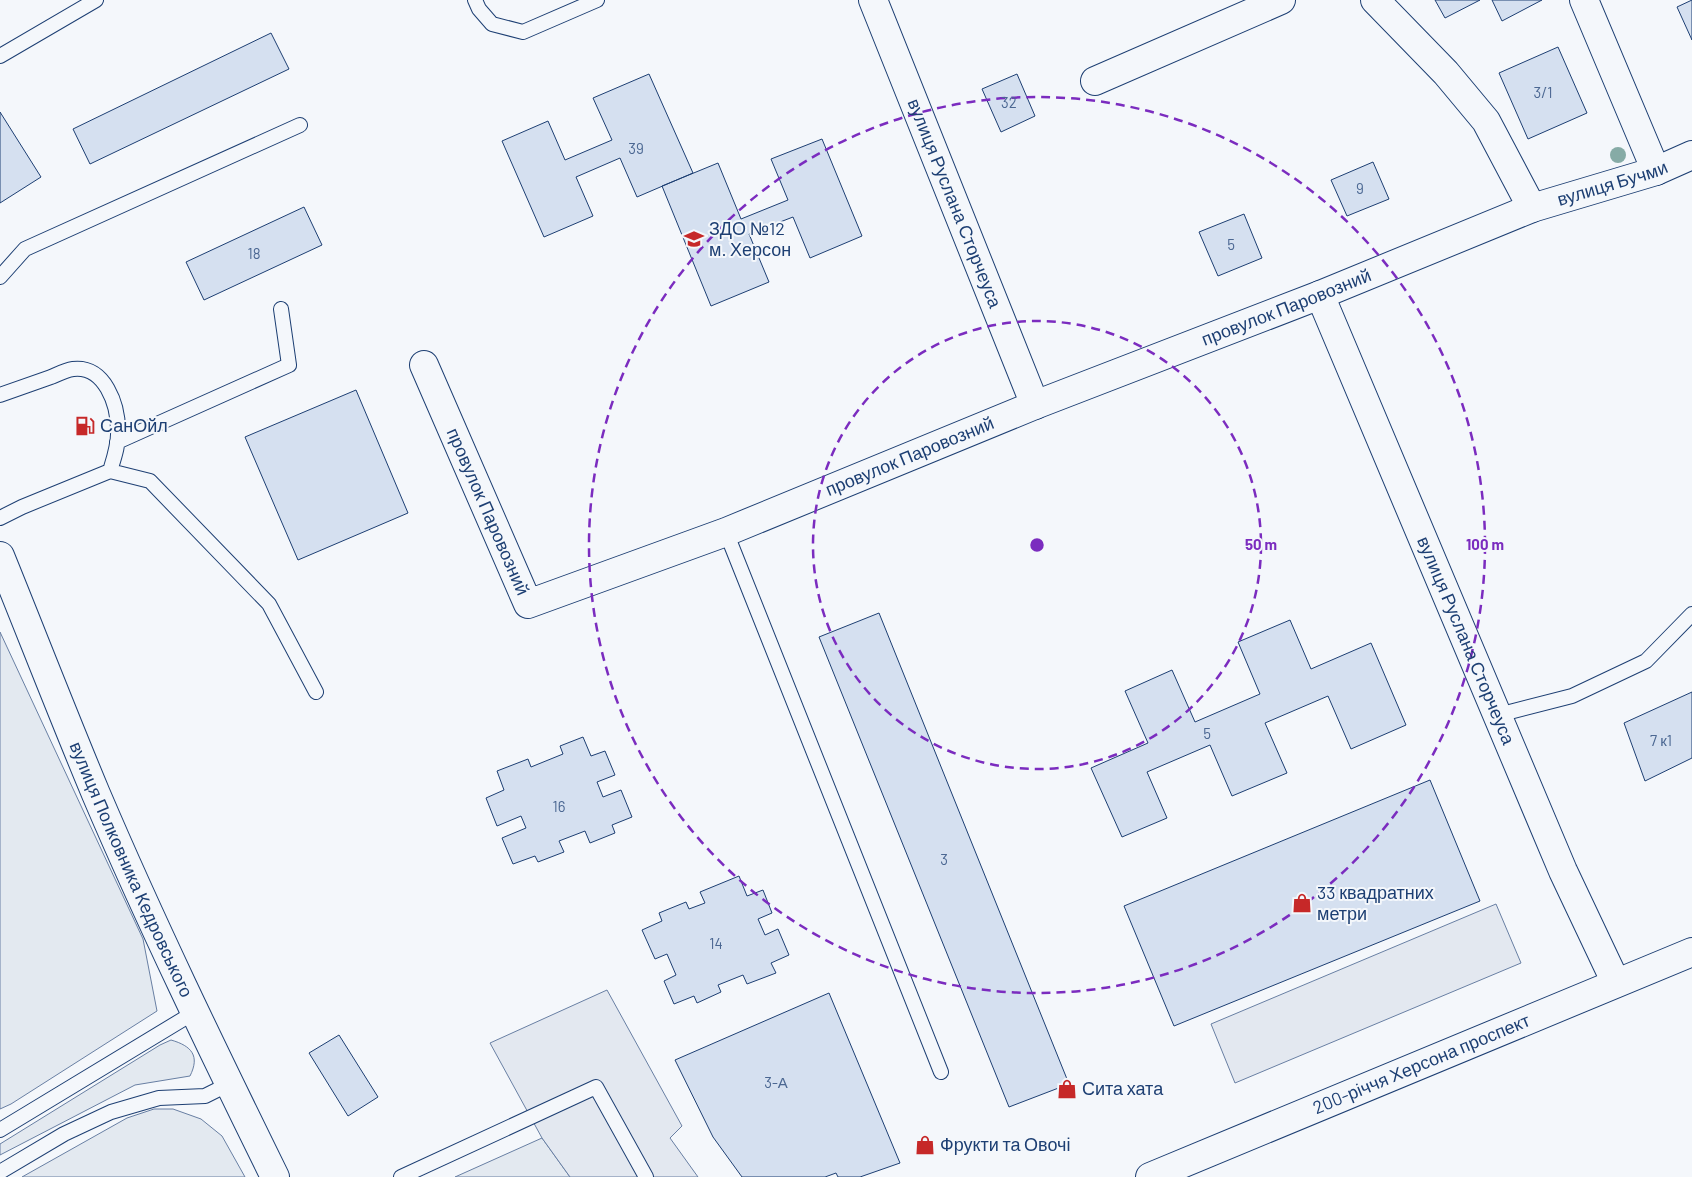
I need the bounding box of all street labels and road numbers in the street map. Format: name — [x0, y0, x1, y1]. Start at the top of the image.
street label: вулиця Руслана Сторчеуса — [904, 95, 1007, 312]
street label: вулиця Бучми — [1554, 155, 1671, 210]
street label: провулок Паровозний — [1198, 263, 1374, 350]
street label: провулок Паровозний — [822, 411, 997, 500]
street label: провулок Паровозний — [443, 424, 535, 598]
street label: вулиця Руслана Сторчеуса — [1413, 533, 1521, 748]
street label: вулиця Полковника Кедровського — [66, 738, 198, 1001]
street label: 200-річчя Херсона проспект — [1309, 1009, 1533, 1118]

